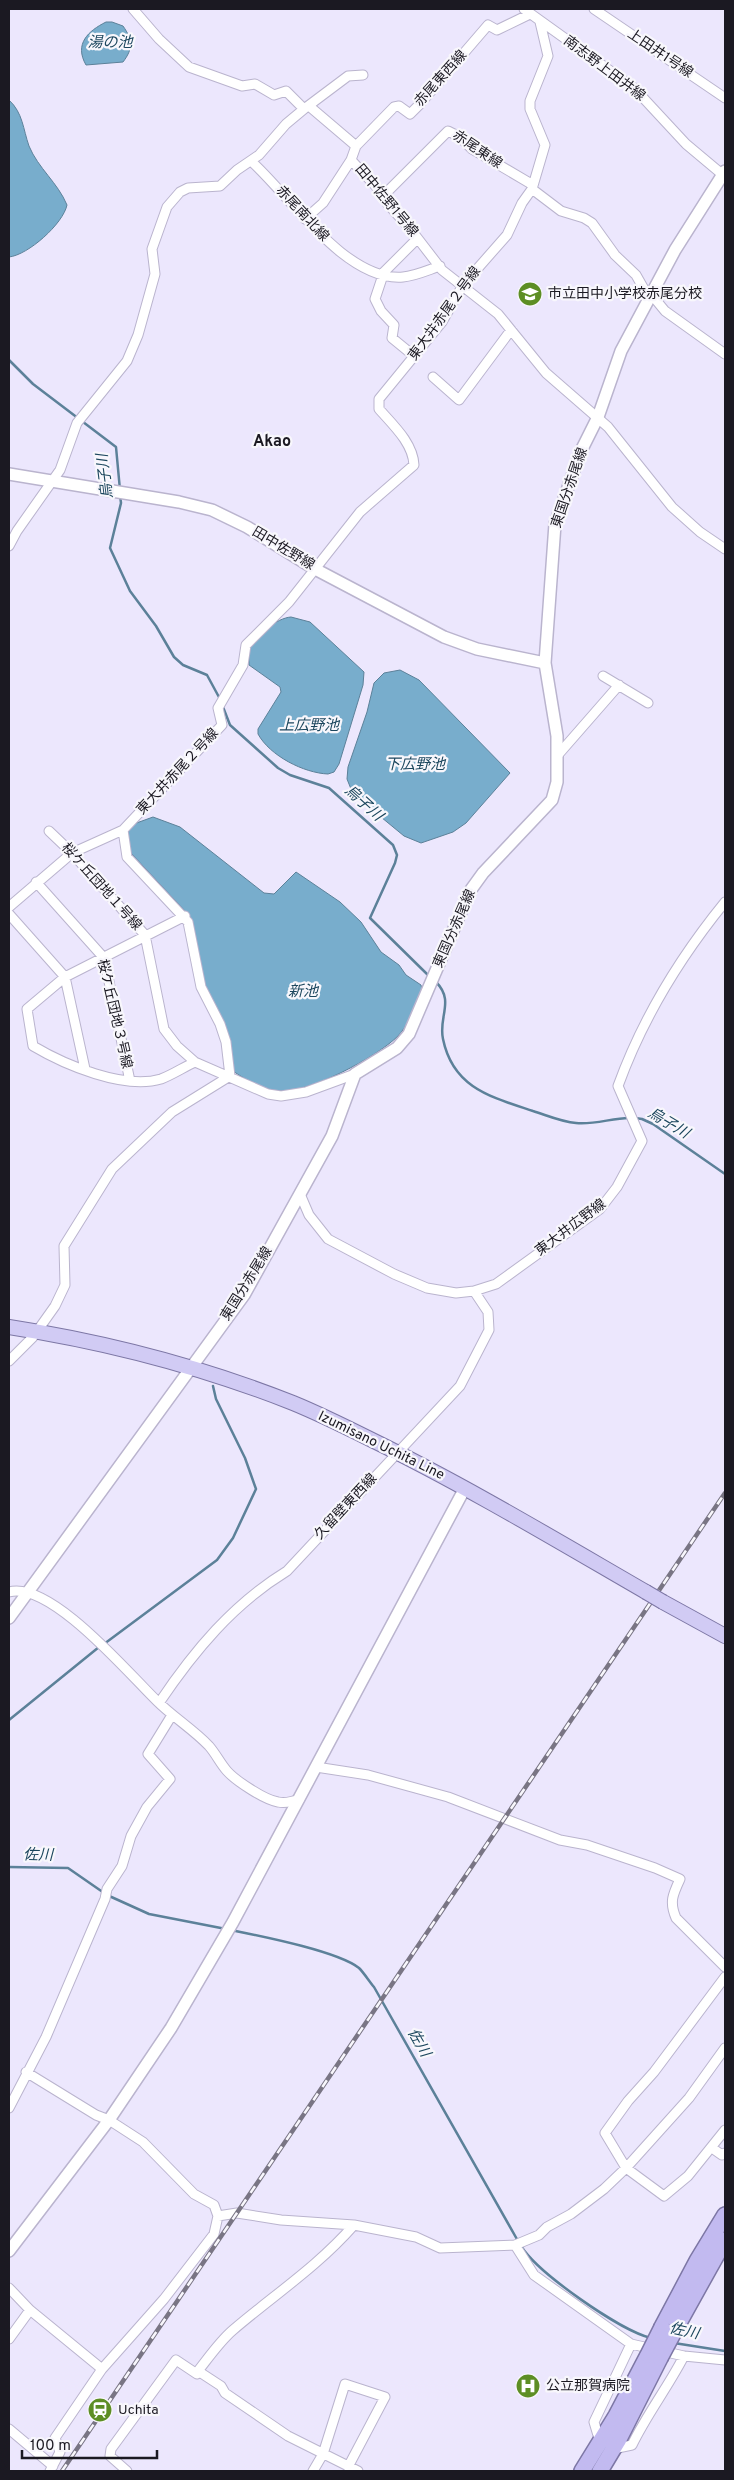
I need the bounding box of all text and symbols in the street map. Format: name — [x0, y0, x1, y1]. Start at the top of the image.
street label: 上田井1号線 — [624, 25, 696, 82]
street label: 南志野上田井線 — [560, 32, 649, 105]
water label: 湯の池 — [87, 34, 134, 53]
street label: 赤尾東西線 — [411, 47, 471, 111]
street label: 赤尾東線 — [449, 127, 505, 173]
street label: 田中佐野1号線 — [351, 161, 421, 241]
street label: 赤尾南北線 — [272, 182, 333, 245]
street label: 東大井赤尾２号線 — [404, 263, 485, 364]
school or university icon: 市立田中小学校赤尾分校 — [517, 281, 543, 307]
place label: 市立田中小学校赤尾分校 — [548, 286, 702, 303]
district label: Akao — [253, 432, 291, 452]
street label: 東国分赤尾線 — [548, 446, 592, 530]
water label: 烏子川 — [94, 451, 118, 499]
street label: 田中佐野線 — [249, 524, 317, 574]
water label: 上広野池 — [279, 717, 341, 736]
street label: 東大井赤尾２号線 — [133, 725, 222, 819]
water label: 下広野池 — [385, 756, 447, 775]
water label: 烏子川 — [340, 782, 388, 827]
street label: 桜ケ丘団地１号線 — [57, 840, 145, 934]
street label: 東国分赤尾線 — [430, 887, 480, 971]
street label: 桜ケ丘団地３号線 — [93, 958, 135, 1070]
water label: 新池 — [288, 983, 320, 1002]
water label: 烏子川 — [644, 1104, 694, 1145]
street label: 東大井広野線 — [532, 1195, 610, 1260]
street label: 東国分赤尾線 — [218, 1244, 276, 1324]
street label: Izumisano Uchita Line — [315, 1408, 447, 1484]
street label: 久留壁東西線 — [311, 1470, 381, 1544]
water label: 佐川 — [23, 1846, 55, 1866]
water label: 佐川 — [402, 2025, 435, 2062]
water label: 佐川 — [667, 2320, 703, 2345]
hospital icon: 公立那賀病院 — [515, 2373, 541, 2399]
place label: 公立那賀病院 — [546, 2378, 630, 2395]
station icon: Uchita — [87, 2397, 113, 2423]
place label: Uchita — [118, 2402, 159, 2419]
scale bar — [22, 2428, 158, 2460]
text: 100 m — [30, 2437, 71, 2456]

